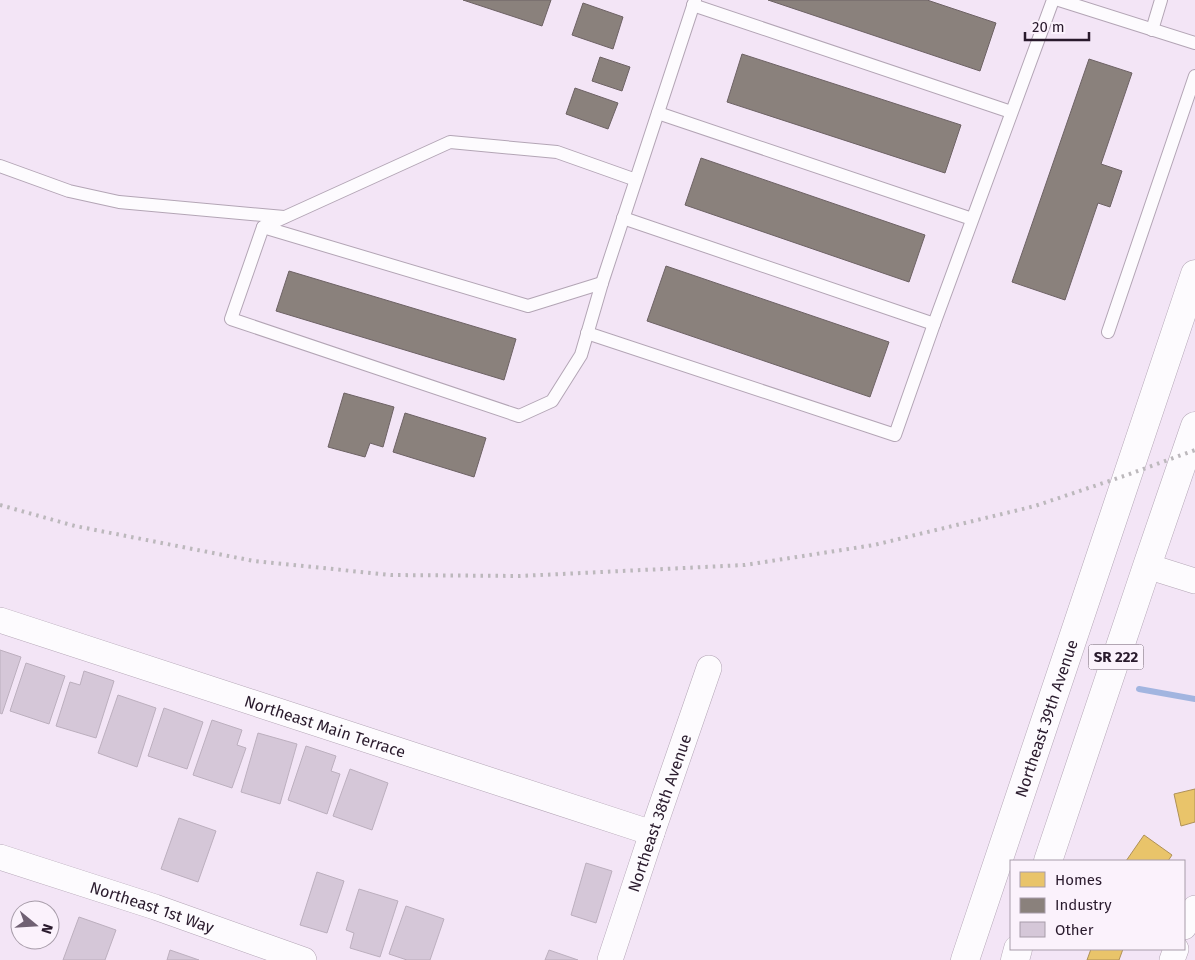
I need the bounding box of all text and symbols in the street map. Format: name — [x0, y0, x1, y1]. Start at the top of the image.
scale bar — [1025, 10, 1089, 42]
text: 20 m — [1032, 18, 1065, 36]
street label: Northeast 39th Avenue — [1011, 637, 1082, 800]
road number: SR 222 — [1088, 644, 1144, 670]
street label: Northeast Main Terrace — [242, 692, 408, 762]
street label: Northeast 38th Avenue — [624, 732, 695, 895]
legend — [1010, 860, 1185, 950]
text: Homes — [1055, 871, 1102, 889]
street label: Northeast 1st Way — [87, 878, 217, 937]
text: Industry — [1055, 896, 1112, 914]
north arrow — [10, 900, 60, 950]
text: Other — [1055, 921, 1094, 939]
text: N — [37, 922, 56, 936]

